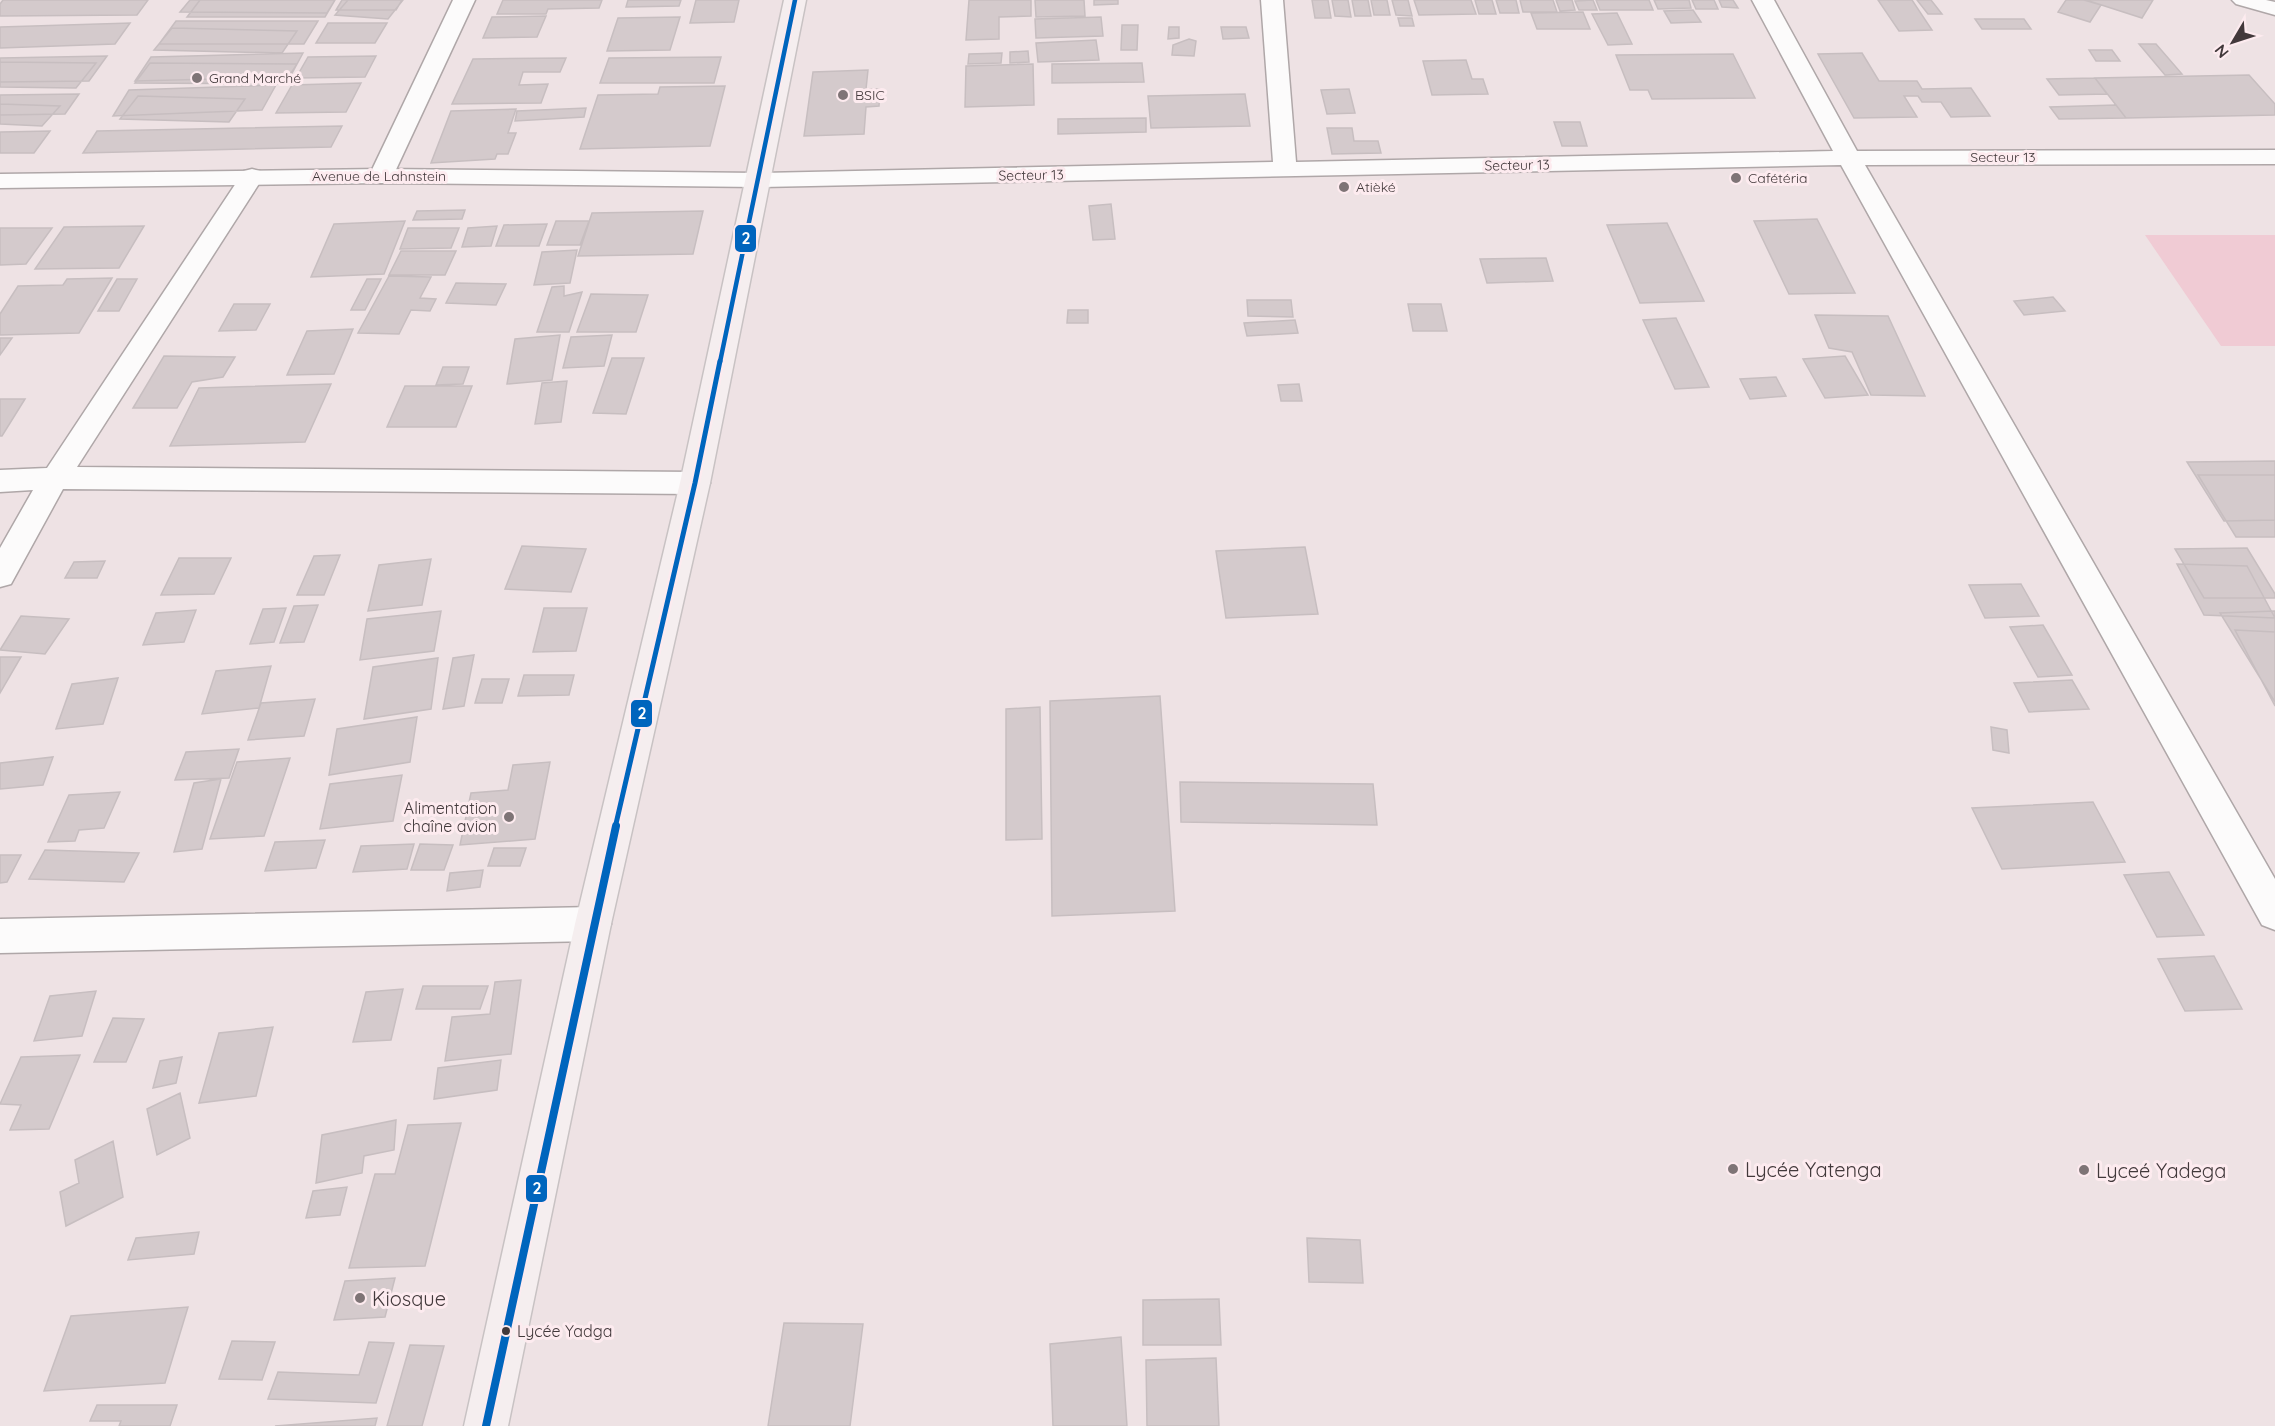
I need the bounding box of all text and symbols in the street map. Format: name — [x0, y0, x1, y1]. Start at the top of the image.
north arrow — [2203, 12, 2263, 72]
text: N — [2210, 41, 2233, 62]
place label: Grand Marché — [209, 69, 301, 87]
marker: Grand Marché — [190, 71, 204, 85]
place label: BSIC — [855, 86, 885, 104]
marker: BSIC — [836, 88, 850, 102]
street label: Secteur 13 — [1970, 148, 2036, 166]
street label: Secteur 13 — [1484, 155, 1550, 175]
street label: Secteur 13 — [998, 165, 1064, 185]
street label: Avenue de Lahnstein — [312, 167, 446, 185]
place label: Cafétéria — [1748, 169, 1808, 187]
marker: Cafétéria — [1729, 171, 1743, 185]
place label: Atièké — [1356, 178, 1396, 196]
marker: Atièké — [1337, 180, 1351, 194]
line badge: 2 — [734, 224, 757, 253]
text: 2 — [741, 228, 751, 248]
line badge: 2 — [630, 699, 653, 728]
text: 2 — [637, 703, 647, 723]
place label: Alimentation chaîne avion — [404, 798, 497, 836]
marker: Alimentation chaîne avion — [502, 810, 516, 824]
place label: Lycée Yatenga — [1745, 1157, 1882, 1182]
place label: Lyceé Yadega — [2096, 1158, 2226, 1183]
marker: Lycée Yatenga — [1726, 1162, 1740, 1176]
marker: Lyceé Yadega — [2077, 1163, 2091, 1177]
line badge: 2 — [525, 1174, 548, 1203]
text: 2 — [532, 1178, 542, 1198]
place label: Kiosque — [372, 1286, 446, 1311]
marker: Kiosque — [353, 1291, 367, 1305]
place label: Lycée Yadga — [517, 1321, 612, 1341]
marker: Lycée Yadga — [500, 1325, 512, 1337]

